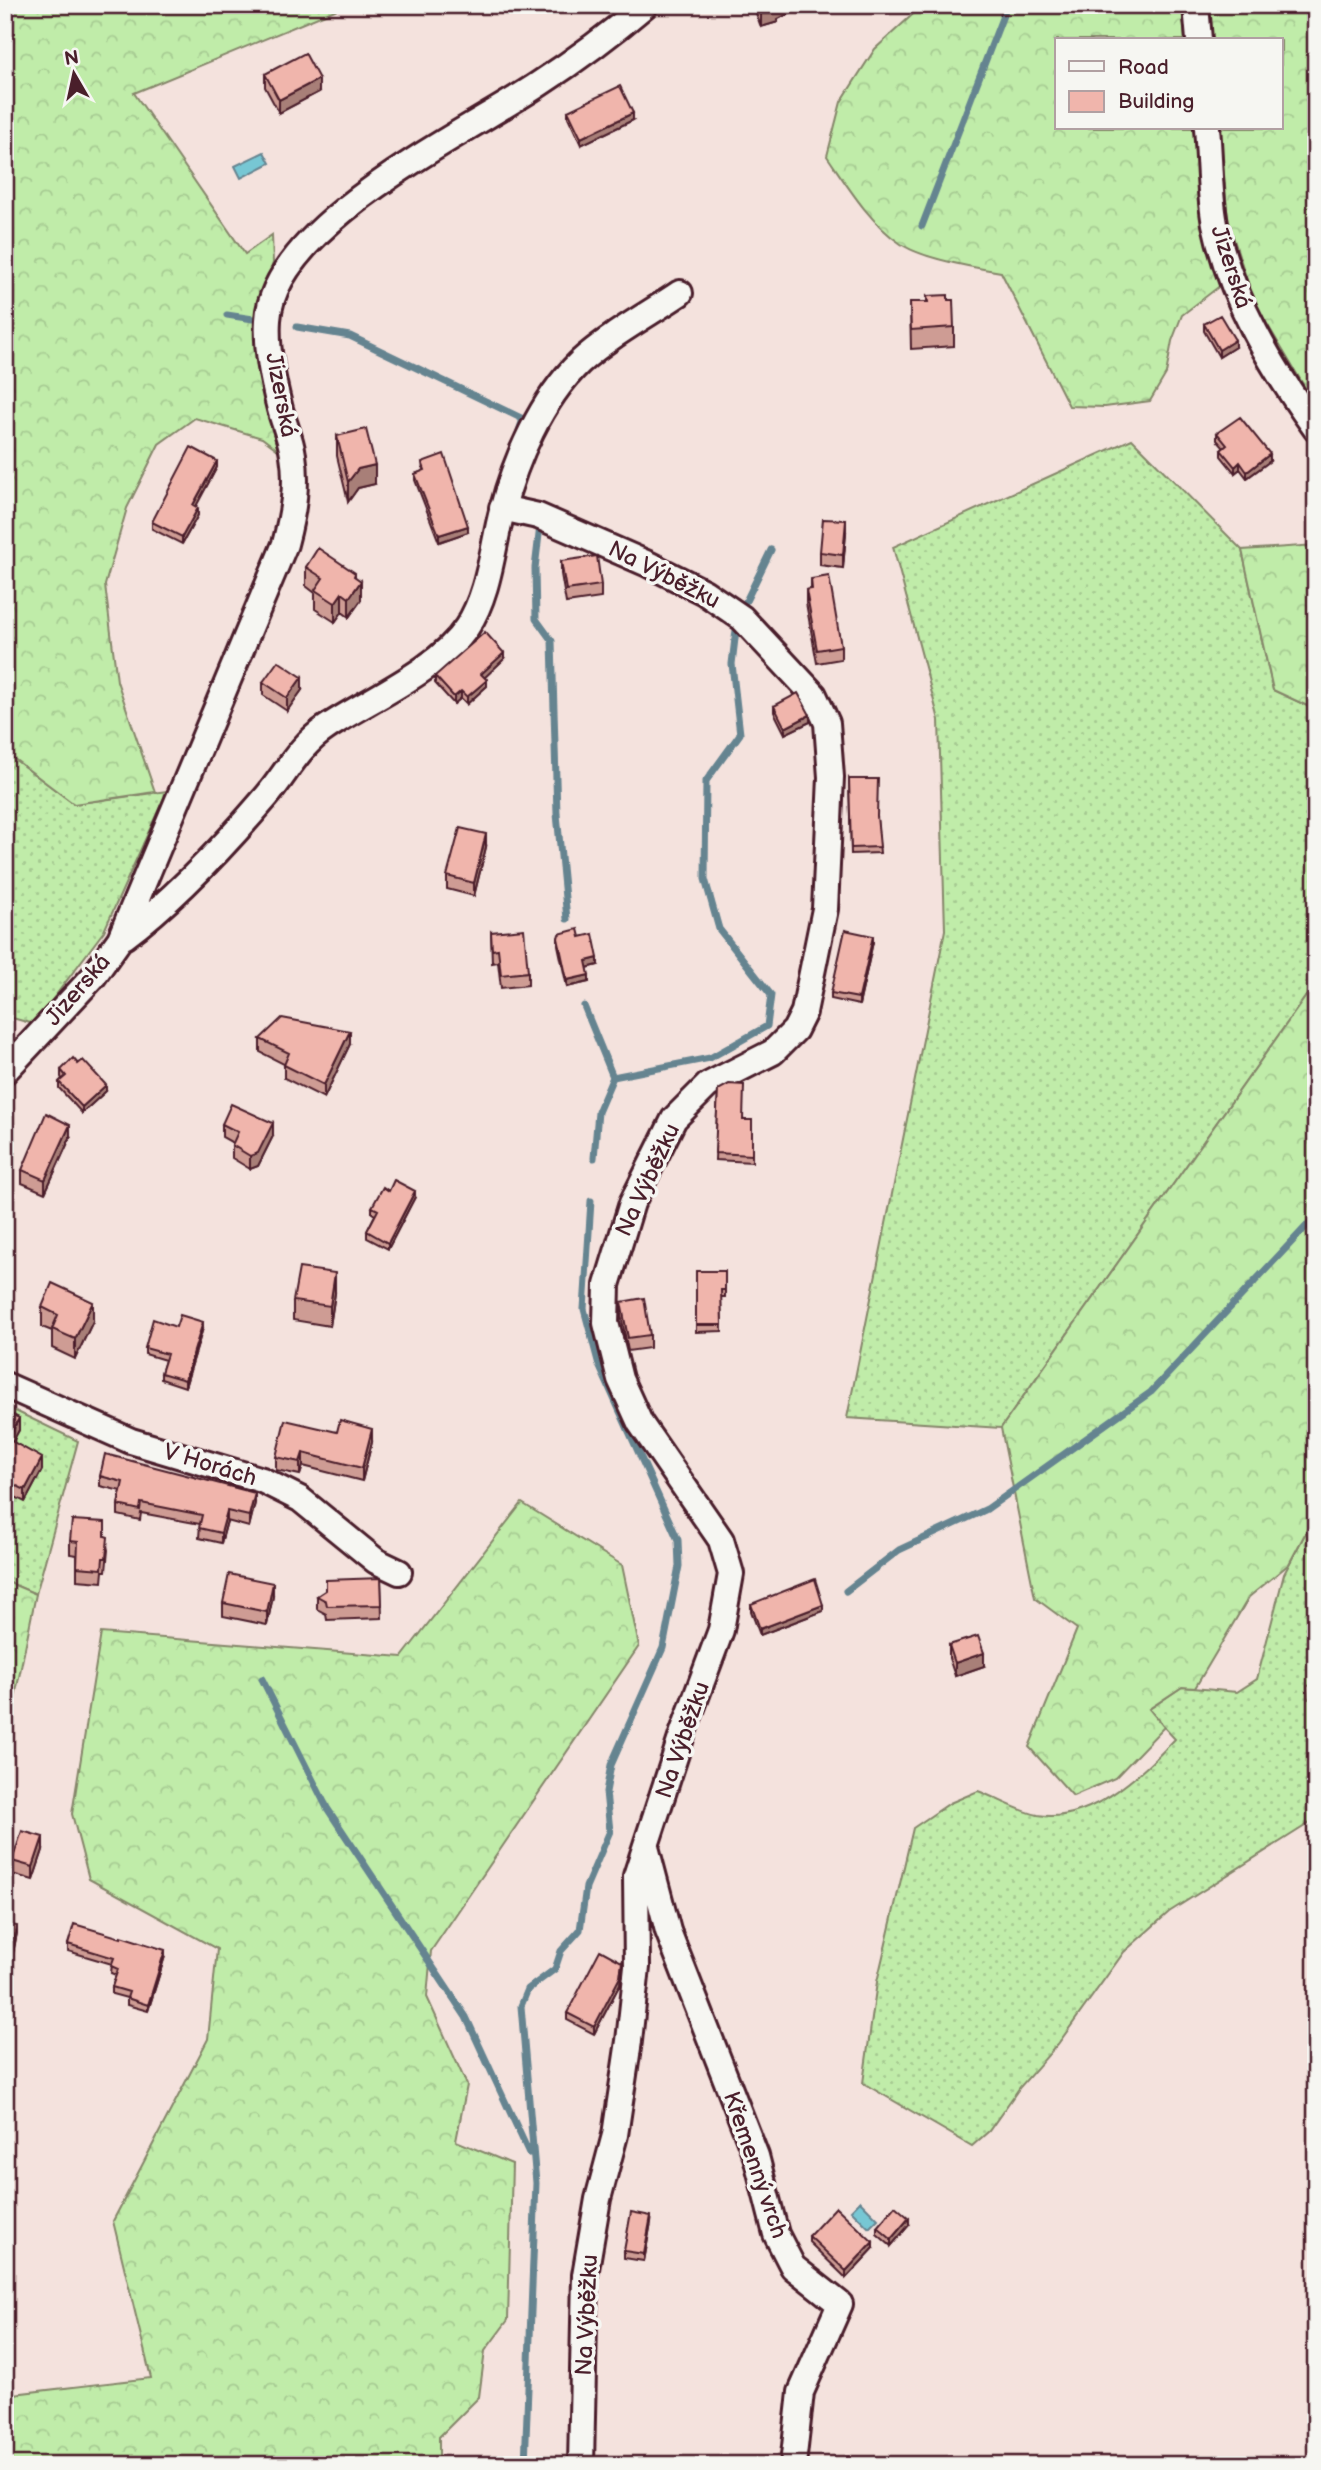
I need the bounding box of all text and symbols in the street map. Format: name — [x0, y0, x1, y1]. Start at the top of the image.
north arrow — [38, 38, 108, 108]
legend — [1055, 38, 1282, 130]
text: N — [63, 46, 80, 71]
text: Road — [1118, 55, 1169, 80]
text: Building — [1118, 89, 1194, 114]
street label: Jizerská — [1204, 222, 1258, 312]
street label: Jizerská — [259, 350, 303, 440]
street label: Na Výběžku — [603, 535, 725, 615]
street label: Jizerská — [39, 948, 117, 1032]
street label: Na Výběžku — [610, 1119, 686, 1241]
street label: V Horách — [160, 1438, 260, 1492]
street label: Na Výběžku — [650, 1678, 716, 1802]
street label: Křemenný vrch — [717, 2088, 793, 2242]
street label: Na Výběžku — [570, 2254, 604, 2376]

